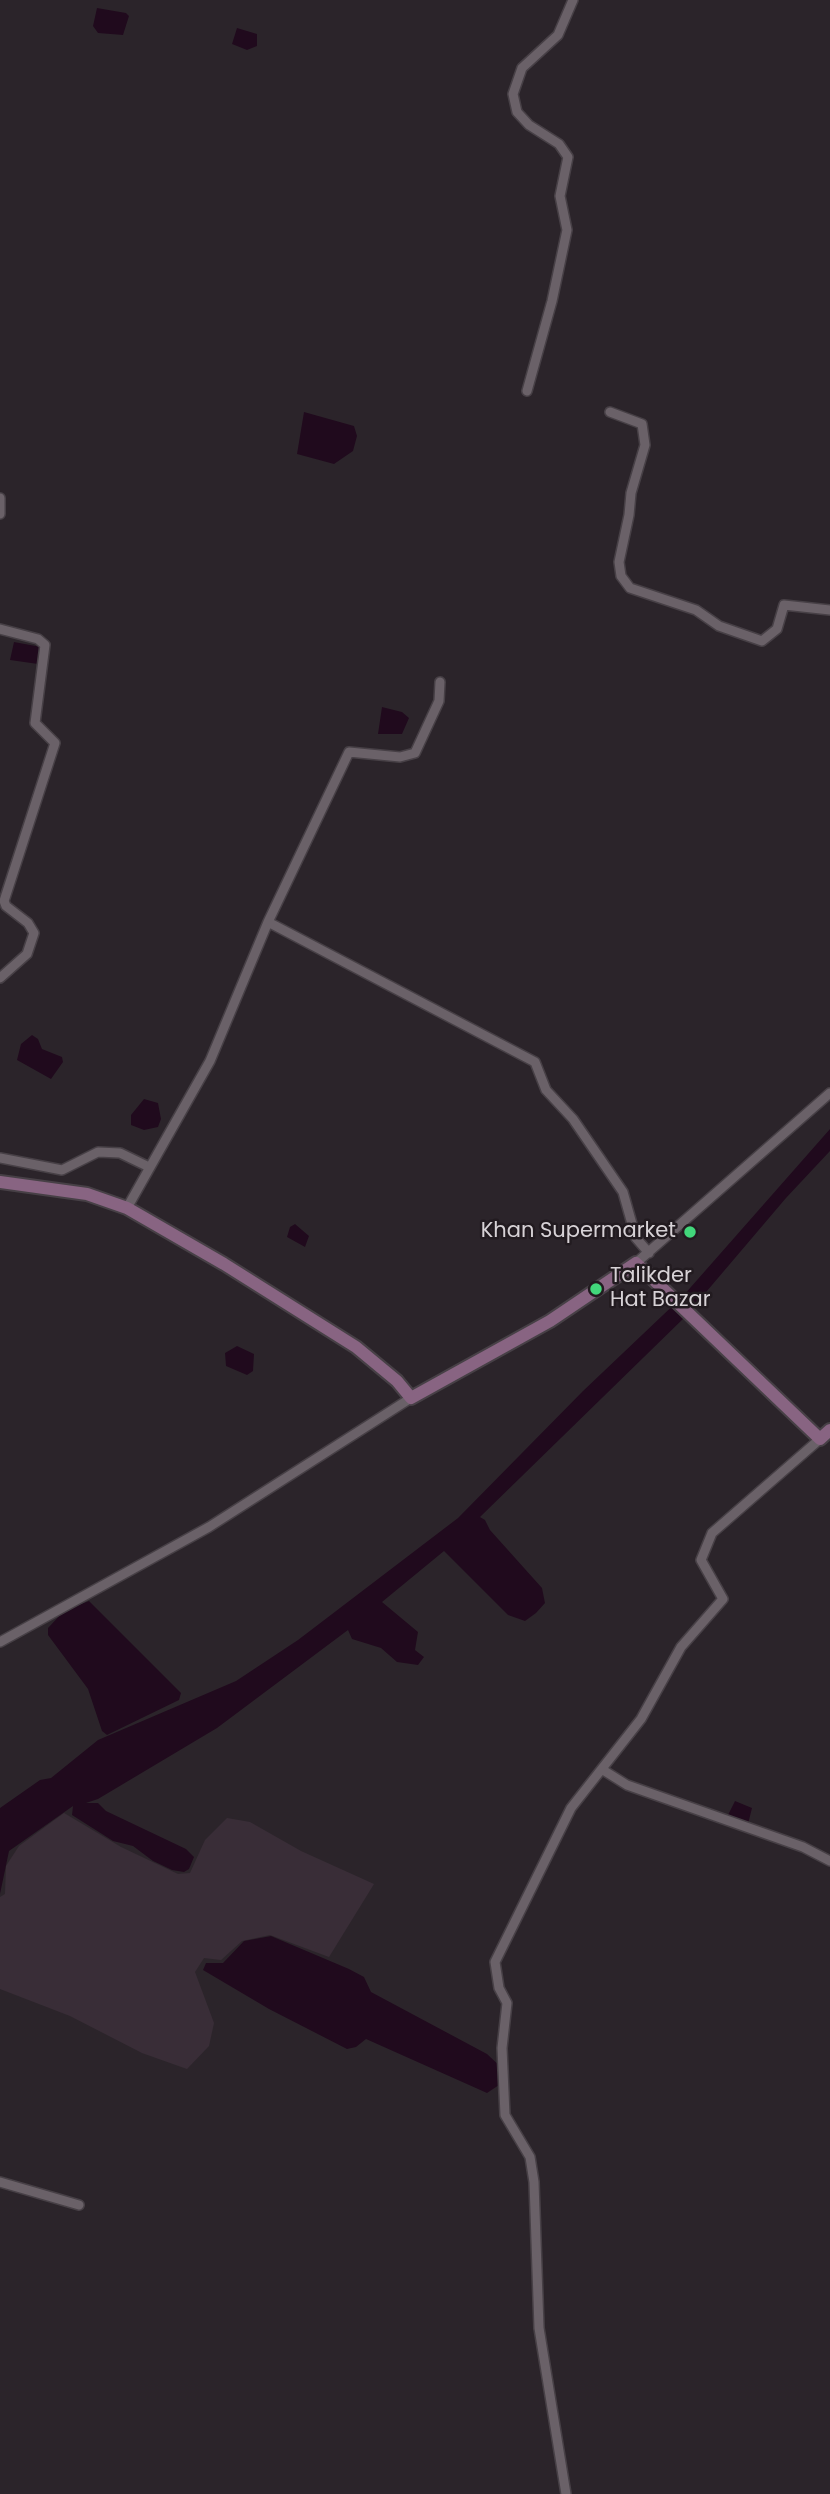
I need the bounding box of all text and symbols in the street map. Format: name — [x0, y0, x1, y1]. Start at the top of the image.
place label: Khan Supermarket — [481, 1219, 676, 1245]
marker: Khan Supermarket — [682, 1224, 698, 1240]
place label: Talikder Hat Bazar — [610, 1264, 711, 1314]
marker: Talikder Hat Bazar — [588, 1281, 604, 1297]

